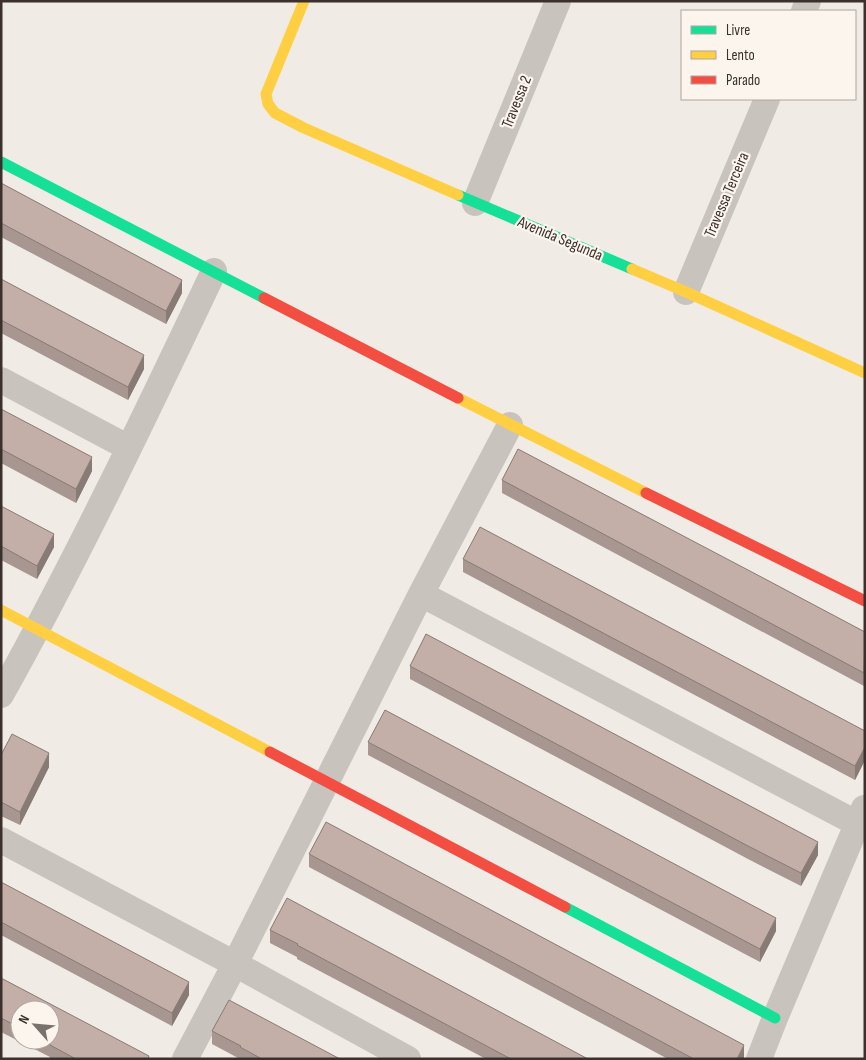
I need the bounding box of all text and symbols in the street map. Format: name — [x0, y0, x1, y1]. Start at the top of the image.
legend — [681, 10, 856, 100]
text: Livre — [726, 21, 750, 40]
text: Lento — [726, 46, 755, 65]
text: Parado — [726, 71, 760, 90]
street label: Travessa 2 — [498, 73, 536, 131]
street label: Travessa Terceira — [701, 150, 753, 240]
street label: Avenida Segunda — [514, 212, 605, 265]
north arrow — [10, 1000, 60, 1050]
text: N — [15, 1012, 33, 1027]

